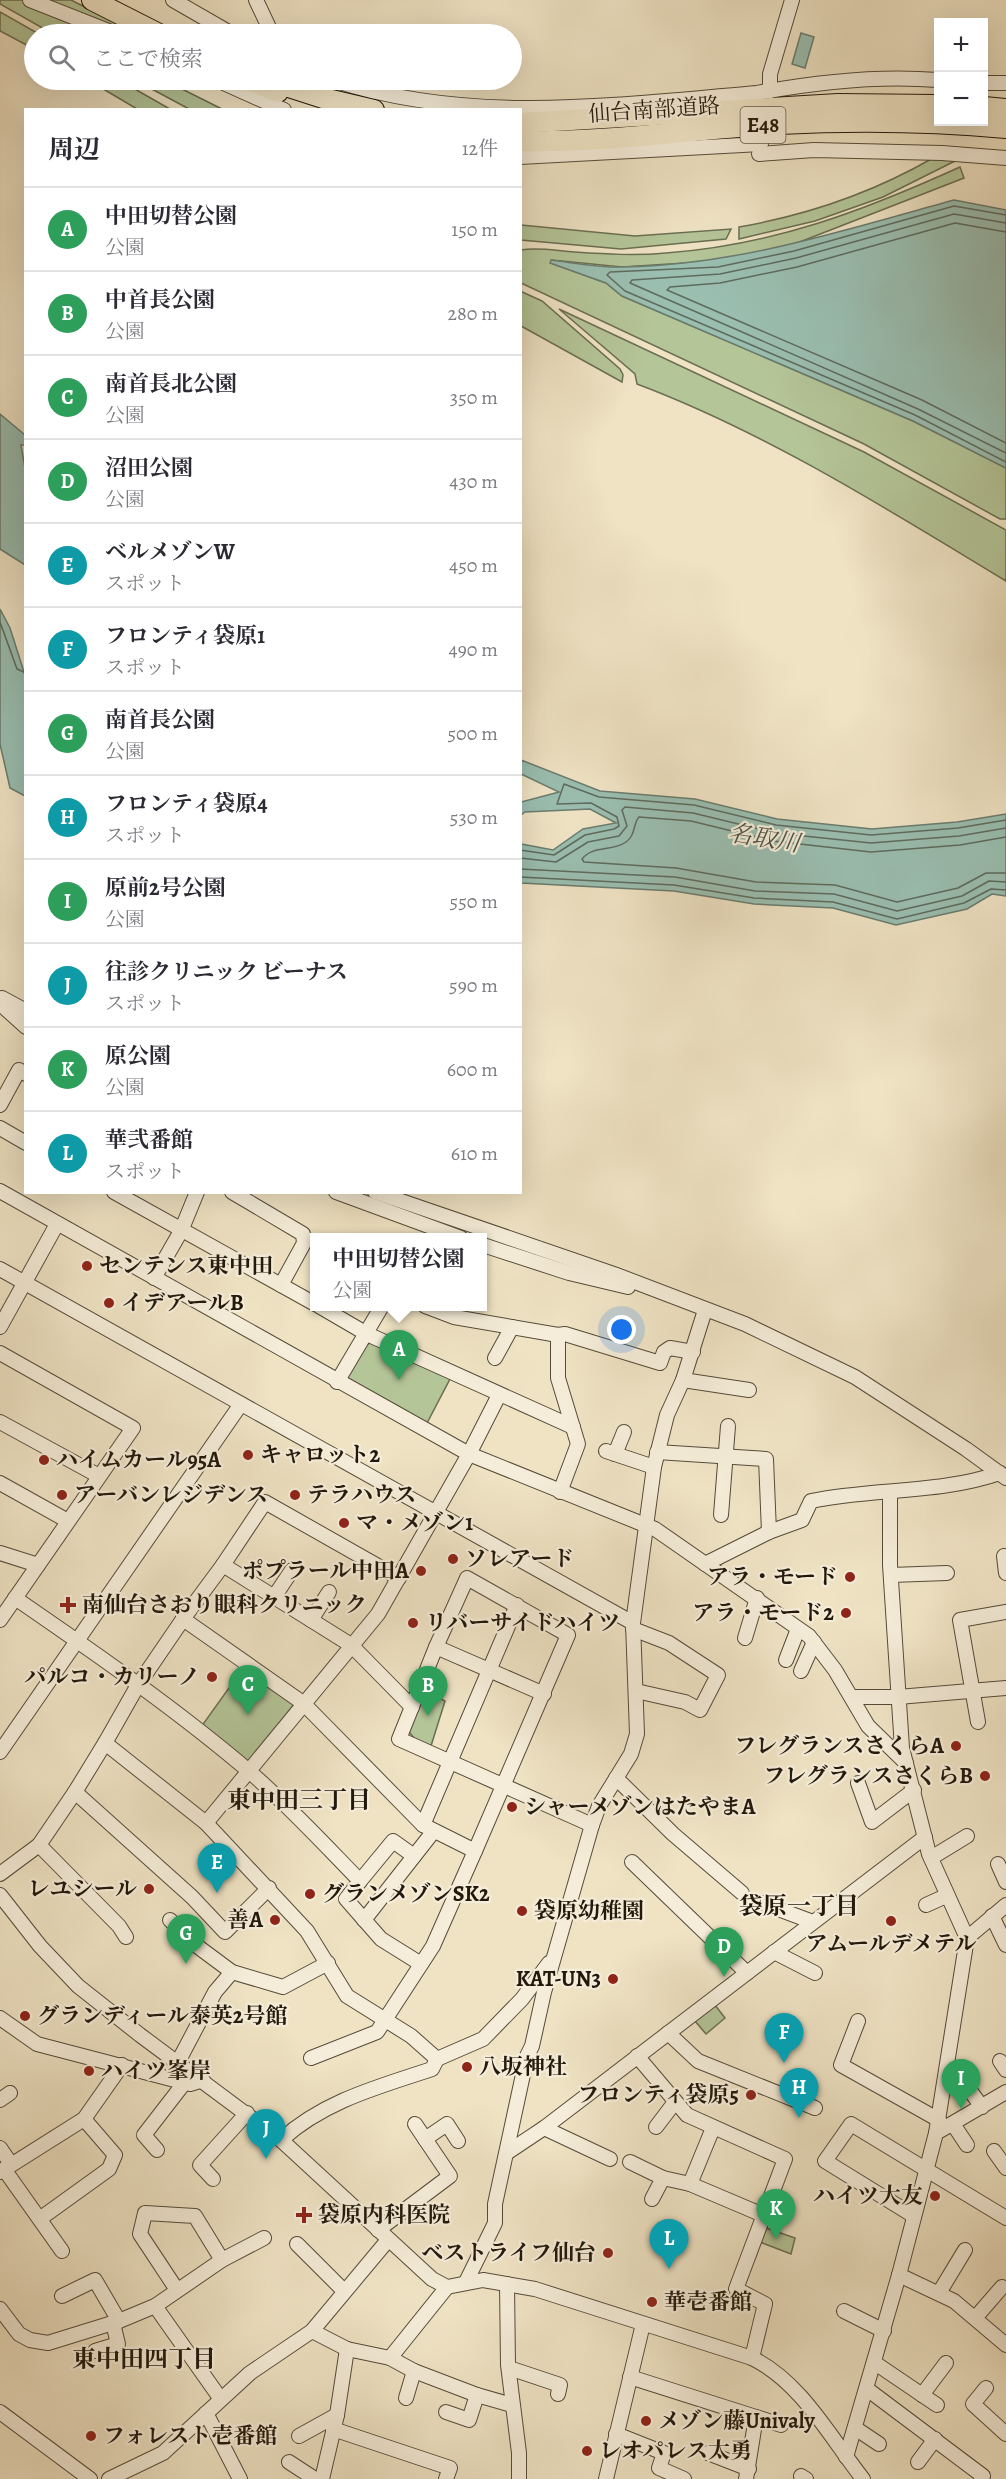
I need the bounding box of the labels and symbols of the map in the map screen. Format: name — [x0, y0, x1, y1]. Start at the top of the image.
street label: 仙台南部道路 — [587, 90, 721, 130]
road number: E48 — [740, 107, 786, 143]
water label: 名取川 — [726, 817, 805, 860]
place label: センテンス東中田 — [99, 1251, 273, 1281]
marker: センテンス東中田 — [80, 1259, 94, 1273]
place label: イデアールB — [121, 1288, 244, 1318]
marker: イデアールB — [102, 1296, 116, 1310]
your location — [607, 1315, 636, 1344]
pin: A — [380, 1330, 418, 1380]
place label: キャロット2 — [260, 1440, 381, 1470]
place label: ハイムカール95A — [56, 1445, 221, 1475]
marker: キャロット2 — [241, 1448, 255, 1462]
marker: ハイムカール95A — [37, 1453, 51, 1467]
place label: アーバンレジデンス — [74, 1480, 268, 1510]
place label: テラハウス — [307, 1480, 416, 1510]
marker: アーバンレジデンス — [55, 1488, 69, 1502]
marker: テラハウス — [288, 1488, 302, 1502]
place label: マ・メゾン1 — [356, 1508, 473, 1538]
marker: マ・メゾン1 — [337, 1516, 351, 1530]
place label: ソレアード — [465, 1544, 574, 1574]
marker: ソレアード — [446, 1552, 460, 1566]
place label: ポプラール中田A — [242, 1556, 409, 1586]
place label: アラ・モード — [707, 1562, 838, 1592]
marker: ポプラール中田A — [414, 1564, 428, 1578]
marker: アラ・モード — [843, 1570, 857, 1584]
place label: 南仙台さおり眼科クリニック — [82, 1590, 367, 1620]
marker: 南仙台さおり眼科クリニック — [59, 1596, 77, 1614]
place label: アラ・モード2 — [692, 1598, 834, 1628]
marker: アラ・モード2 — [839, 1606, 853, 1620]
place label: リバーサイドハイツ — [425, 1608, 620, 1638]
marker: リバーサイドハイツ — [406, 1616, 420, 1630]
place label: パルコ・カリーノ — [24, 1662, 200, 1692]
pin: C — [228, 1666, 268, 1715]
pin: B — [408, 1666, 448, 1716]
marker: パルコ・カリーノ — [205, 1670, 219, 1684]
place label: フレグランスさくらA — [734, 1731, 944, 1761]
marker: フレグランスさくらA — [949, 1739, 963, 1753]
place label: フレグランスさくらB — [763, 1761, 973, 1791]
marker: フレグランスさくらB — [978, 1769, 992, 1783]
district label: 東中田三丁目 — [227, 1784, 371, 1816]
place label: シャーメゾンはたやまA — [524, 1792, 756, 1822]
marker: シャーメゾンはたやまA — [505, 1800, 519, 1814]
pin: E — [198, 1844, 236, 1893]
place label: レユシール — [27, 1874, 137, 1904]
place label: グランメゾンSK2 — [322, 1879, 490, 1909]
marker: レユシール — [142, 1882, 156, 1896]
marker: グランメゾンSK2 — [303, 1887, 317, 1901]
district label: 袋原一丁目 — [739, 1890, 859, 1922]
place label: 袋原幼稚園 — [534, 1896, 644, 1926]
marker: 袋原幼稚園 — [515, 1904, 529, 1918]
place label: 善A — [227, 1905, 263, 1935]
marker: 善A — [268, 1913, 282, 1927]
pin: G — [166, 1914, 206, 1964]
marker: アムールデメテル — [884, 1914, 898, 1928]
pin: D — [704, 1928, 744, 1977]
place label: アムールデメテル — [806, 1929, 976, 1959]
place label: KAT-UN3 — [516, 1964, 601, 1994]
marker: KAT-UN3 — [606, 1972, 620, 1986]
place label: グランディール泰英2号館 — [37, 2001, 287, 2031]
marker: グランディール泰英2号館 — [18, 2009, 32, 2023]
pin: F — [764, 2014, 804, 2063]
place label: 八坂神社 — [479, 2052, 567, 2082]
place label: ハイツ峯岸 — [101, 2056, 211, 2086]
marker: 八坂神社 — [460, 2060, 474, 2074]
pin: I — [942, 2060, 980, 2109]
marker: ハイツ峯岸 — [82, 2064, 96, 2078]
pin: H — [780, 2068, 818, 2118]
place label: フロンティ袋原5 — [577, 2080, 739, 2110]
marker: フロンティ袋原5 — [744, 2088, 758, 2102]
pin: J — [246, 2110, 286, 2159]
place label: ハイツ大友 — [813, 2181, 923, 2211]
marker: ハイツ大友 — [928, 2189, 942, 2203]
pin: K — [756, 2190, 796, 2239]
place label: 袋原内科医院 — [318, 2200, 450, 2230]
marker: 袋原内科医院 — [295, 2206, 313, 2224]
pin: L — [650, 2220, 688, 2269]
place label: ベストライフ仙台 — [421, 2238, 596, 2268]
marker: ベストライフ仙台 — [601, 2246, 615, 2260]
place label: 華壱番館 — [664, 2287, 752, 2317]
marker: 華壱番館 — [645, 2295, 659, 2309]
district label: 東中田四丁目 — [72, 2343, 216, 2375]
place label: メゾン藤Univaly — [658, 2406, 816, 2436]
marker: メゾン藤Univaly — [639, 2414, 653, 2428]
place label: フォレスト壱番館 — [103, 2421, 277, 2451]
marker: フォレスト壱番館 — [84, 2429, 98, 2443]
place label: レオパレス太勇 — [599, 2436, 752, 2466]
marker: レオパレス太勇 — [580, 2444, 594, 2458]

